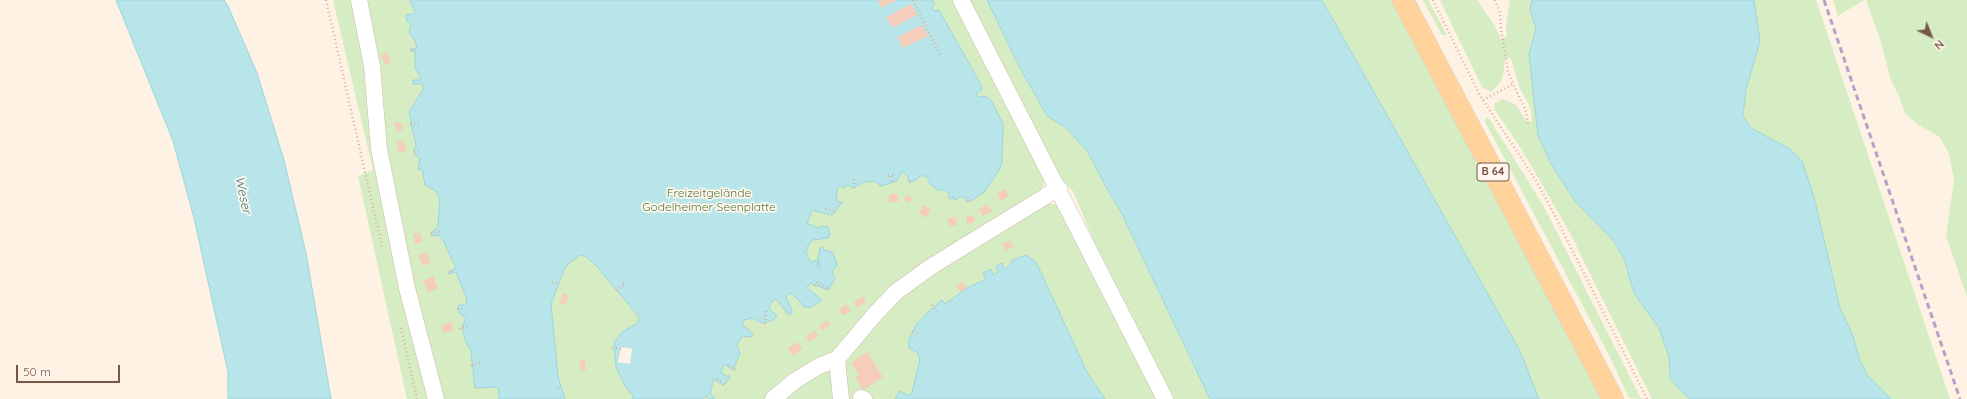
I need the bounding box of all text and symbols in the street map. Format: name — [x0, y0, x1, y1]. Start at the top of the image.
north arrow — [1911, 16, 1951, 56]
text: N — [1931, 37, 1947, 53]
road number: B 64 — [1477, 163, 1509, 181]
water label: Weser — [231, 175, 255, 215]
park label: Freizeitgelände Godelheimer Seenplatte — [642, 186, 776, 214]
scale bar — [18, 357, 122, 383]
text: 50 m — [23, 364, 51, 379]

